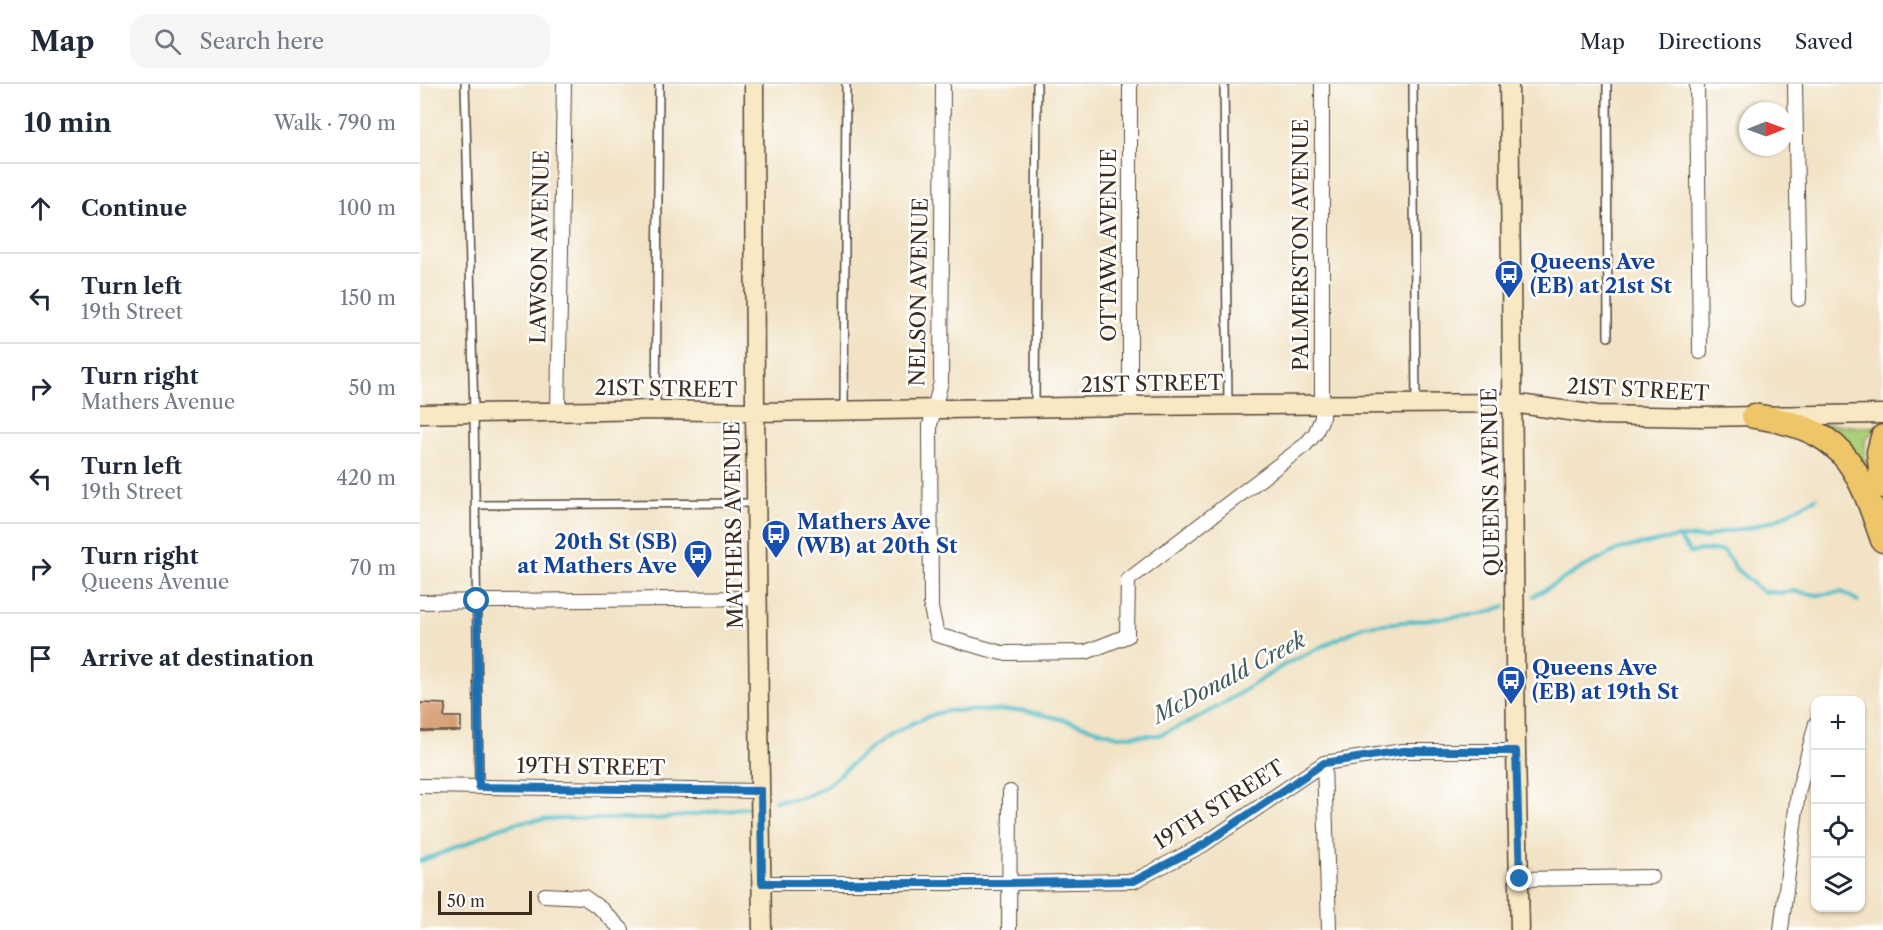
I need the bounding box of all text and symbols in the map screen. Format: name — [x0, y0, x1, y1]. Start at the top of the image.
search box — [130, 14, 550, 68]
text: Map — [30, 24, 94, 58]
icon: search — [151, 25, 184, 58]
text: Search here — [199, 28, 324, 55]
text: Map — [1580, 29, 1625, 54]
text: Directions — [1658, 29, 1762, 54]
text: Saved — [1795, 29, 1853, 54]
north arrow — [1739, 102, 1793, 156]
text: 10 min — [24, 107, 112, 139]
text: Walk · 790 m — [274, 111, 396, 135]
street label: PALMERSTON AVENUE — [1288, 119, 1313, 371]
street label: OTTAWA AVENUE — [1096, 148, 1121, 342]
street label: LAWSON AVENUE — [525, 150, 554, 344]
icon: ahead — [24, 192, 57, 225]
text: Continue — [81, 195, 187, 222]
text: 100 m — [338, 196, 396, 220]
street label: NELSON AVENUE — [904, 197, 933, 387]
place label: Queens Ave (EB) at 21st St — [1530, 249, 1672, 298]
bus stop icon: Queens Ave (EB) at 21st St — [1493, 258, 1525, 300]
text: Turn left — [81, 273, 182, 300]
icon: left — [24, 282, 57, 315]
text: 150 m — [340, 286, 396, 310]
text: 19th Street — [81, 300, 183, 324]
text: Turn right — [81, 363, 199, 390]
street label: 21ST STREET — [1080, 370, 1224, 397]
icon: right — [24, 372, 57, 405]
street label: 21ST STREET — [1566, 373, 1710, 406]
street label: 21ST STREET — [594, 375, 738, 402]
text: 50 m — [349, 376, 396, 400]
street label: QUEENS AVENUE — [1476, 387, 1505, 577]
text: Mathers Avenue — [81, 390, 235, 414]
street label: MATHERS AVENUE — [719, 421, 748, 629]
text: Turn left — [81, 453, 182, 480]
icon: left — [24, 462, 57, 495]
text: 420 m — [336, 466, 396, 490]
text: 19th Street — [81, 480, 183, 504]
place label: Mathers Ave (WB) at 20th St — [797, 509, 958, 558]
bus stop icon: Mathers Ave (WB) at 20th St — [760, 518, 792, 560]
place label: 20th St (SB) at Mathers Ave — [517, 529, 677, 578]
bus stop icon: 20th St (SB) at Mathers Ave — [682, 538, 714, 580]
text: Turn right — [81, 543, 199, 570]
icon: right — [24, 552, 57, 585]
text: 70 m — [350, 556, 396, 580]
text: Queens Avenue — [81, 570, 229, 594]
route start — [463, 587, 489, 613]
water label: McDonald Creek — [1146, 626, 1311, 730]
icon: arrive — [24, 642, 57, 675]
text: Arrive at destination — [81, 645, 314, 672]
place label: Queens Ave (EB) at 19th St — [1532, 655, 1679, 704]
bus stop icon: Queens Ave (EB) at 19th St — [1495, 664, 1527, 706]
map controls — [1811, 696, 1865, 912]
button: + — [1811, 696, 1865, 750]
button: − — [1811, 750, 1865, 804]
street label: 19TH STREET — [516, 753, 666, 780]
street label: 19TH STREET — [1149, 754, 1289, 855]
button: locate — [1811, 804, 1865, 858]
button: layers — [1811, 858, 1865, 912]
route end — [1506, 865, 1532, 891]
scale bar — [438, 888, 532, 916]
text: 50 m — [447, 891, 485, 911]

